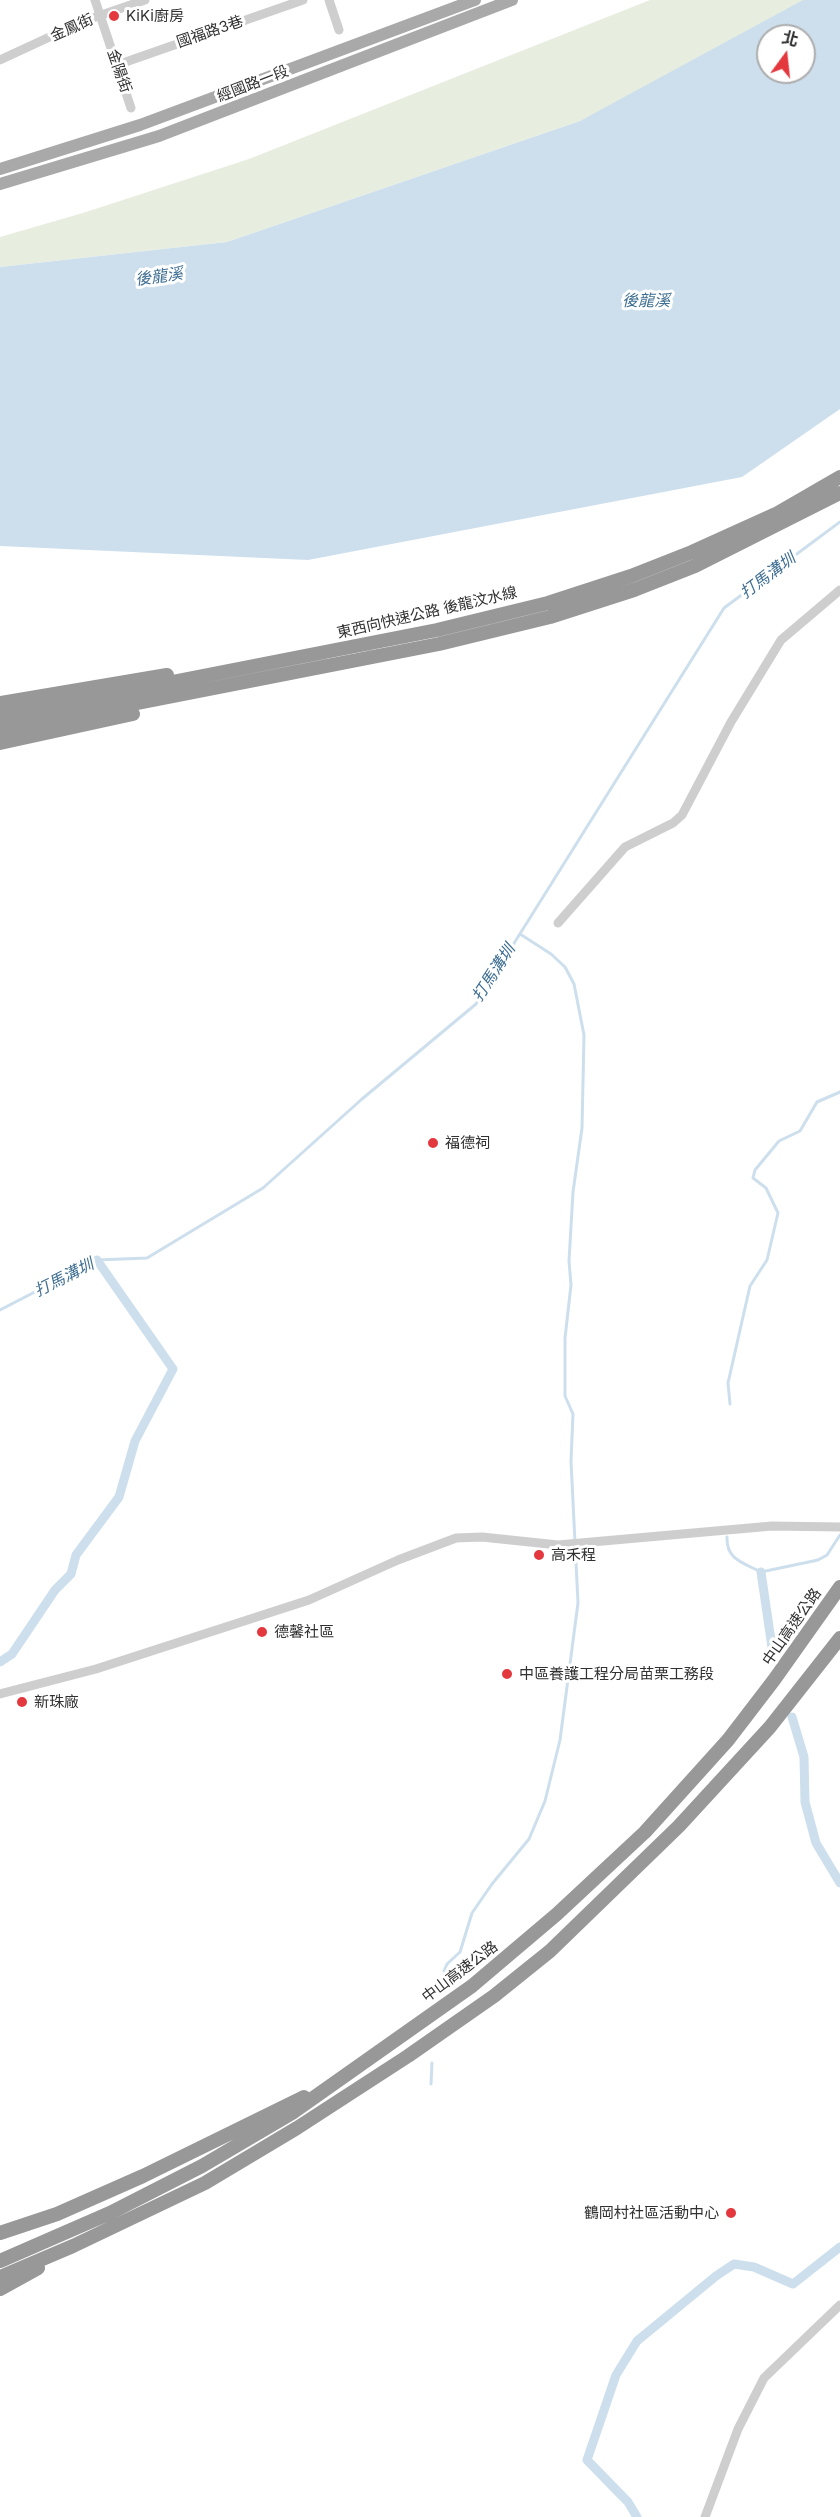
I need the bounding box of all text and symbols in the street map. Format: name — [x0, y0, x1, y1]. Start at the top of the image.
place label: KiKi廚房 — [126, 7, 184, 25]
marker: KiKi廚房 — [107, 9, 121, 23]
street label: 金鳳街 — [48, 11, 96, 45]
street label: 國福路3巷 — [174, 12, 246, 52]
north arrow — [756, 24, 816, 84]
text: 北 — [780, 27, 800, 50]
street label: 金陽街 — [103, 47, 135, 95]
street label: 經國路一段 — [215, 62, 291, 106]
water label: 後龍溪 — [134, 264, 184, 290]
water label: 後龍溪 — [622, 291, 670, 311]
water label: 打馬溝圳 — [737, 549, 799, 603]
street label: 東西向快速公路 後龍汶水線 — [335, 584, 519, 642]
water label: 打馬溝圳 — [469, 941, 519, 1005]
place label: 福德祠 — [445, 1134, 490, 1152]
marker: 福德祠 — [426, 1136, 440, 1150]
water label: 打馬溝圳 — [31, 1255, 97, 1301]
place label: 高禾程 — [551, 1546, 596, 1564]
marker: 高禾程 — [532, 1548, 546, 1562]
street label: 中山高速公路 — [759, 1585, 825, 1669]
place label: 德馨社區 — [274, 1623, 334, 1641]
marker: 德馨社區 — [255, 1625, 269, 1639]
place label: 中區養護工程分局苗栗工務段 — [519, 1665, 714, 1683]
marker: 中區養護工程分局苗栗工務段 — [500, 1667, 514, 1681]
place label: 新珠廠 — [34, 1693, 79, 1711]
marker: 新珠廠 — [15, 1695, 29, 1709]
street label: 中山高速公路 — [419, 1938, 501, 2006]
place label: 鶴岡村社區活動中心 — [584, 2204, 719, 2222]
marker: 鶴岡村社區活動中心 — [724, 2206, 738, 2220]

